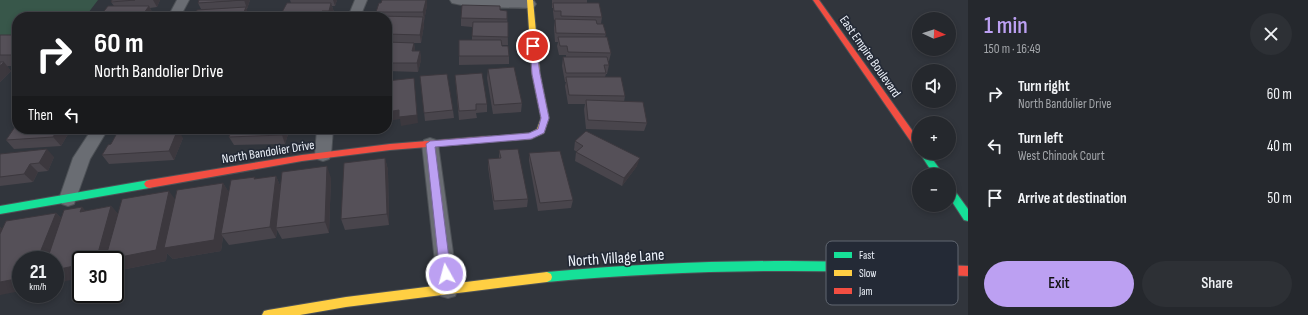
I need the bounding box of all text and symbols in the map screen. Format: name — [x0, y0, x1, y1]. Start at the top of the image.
text: 1 min — [984, 11, 1028, 40]
north arrow — [912, 12, 956, 56]
map controls — [912, 12, 956, 212]
street label: East Empire Boulevard — [836, 13, 904, 101]
button: close — [1250, 13, 1292, 55]
text: 60 m — [94, 27, 143, 60]
icon: right — [28, 28, 80, 80]
pin — [516, 29, 550, 63]
icon: arrive — [522, 35, 544, 57]
text: 150 m · 16:49 — [984, 41, 1041, 57]
text: North Bandolier Drive — [94, 61, 224, 82]
button: sound — [912, 64, 956, 108]
text: Turn right — [1018, 77, 1070, 96]
icon: right — [984, 83, 1006, 105]
text: 60 m — [1267, 85, 1292, 104]
text: North Bandolier Drive — [1018, 96, 1112, 112]
icon: left — [61, 104, 83, 126]
text: Then — [28, 106, 53, 125]
button: + — [912, 116, 956, 160]
text: Turn left — [1018, 129, 1063, 148]
icon: left — [984, 135, 1006, 157]
street label: North Bandolier Drive — [221, 137, 316, 167]
text: 40 m — [1267, 137, 1292, 156]
text: West Chinook Court — [1018, 148, 1105, 164]
button: − — [912, 168, 956, 212]
icon: arrive — [984, 187, 1006, 209]
text: Arrive at destination — [1018, 189, 1127, 208]
text: 50 m — [1267, 189, 1292, 208]
legend — [826, 241, 958, 305]
street label: North Village Lane — [567, 246, 665, 271]
text: Fast — [859, 249, 875, 262]
speed limit sign: 30 — [72, 251, 124, 303]
position arrow — [425, 253, 467, 295]
text: 21 — [30, 260, 46, 284]
button: Exit — [984, 261, 1134, 307]
button: Share — [1142, 261, 1292, 307]
text: Slow — [859, 267, 876, 280]
text: km/h — [29, 281, 47, 293]
text: Jam — [858, 285, 873, 298]

